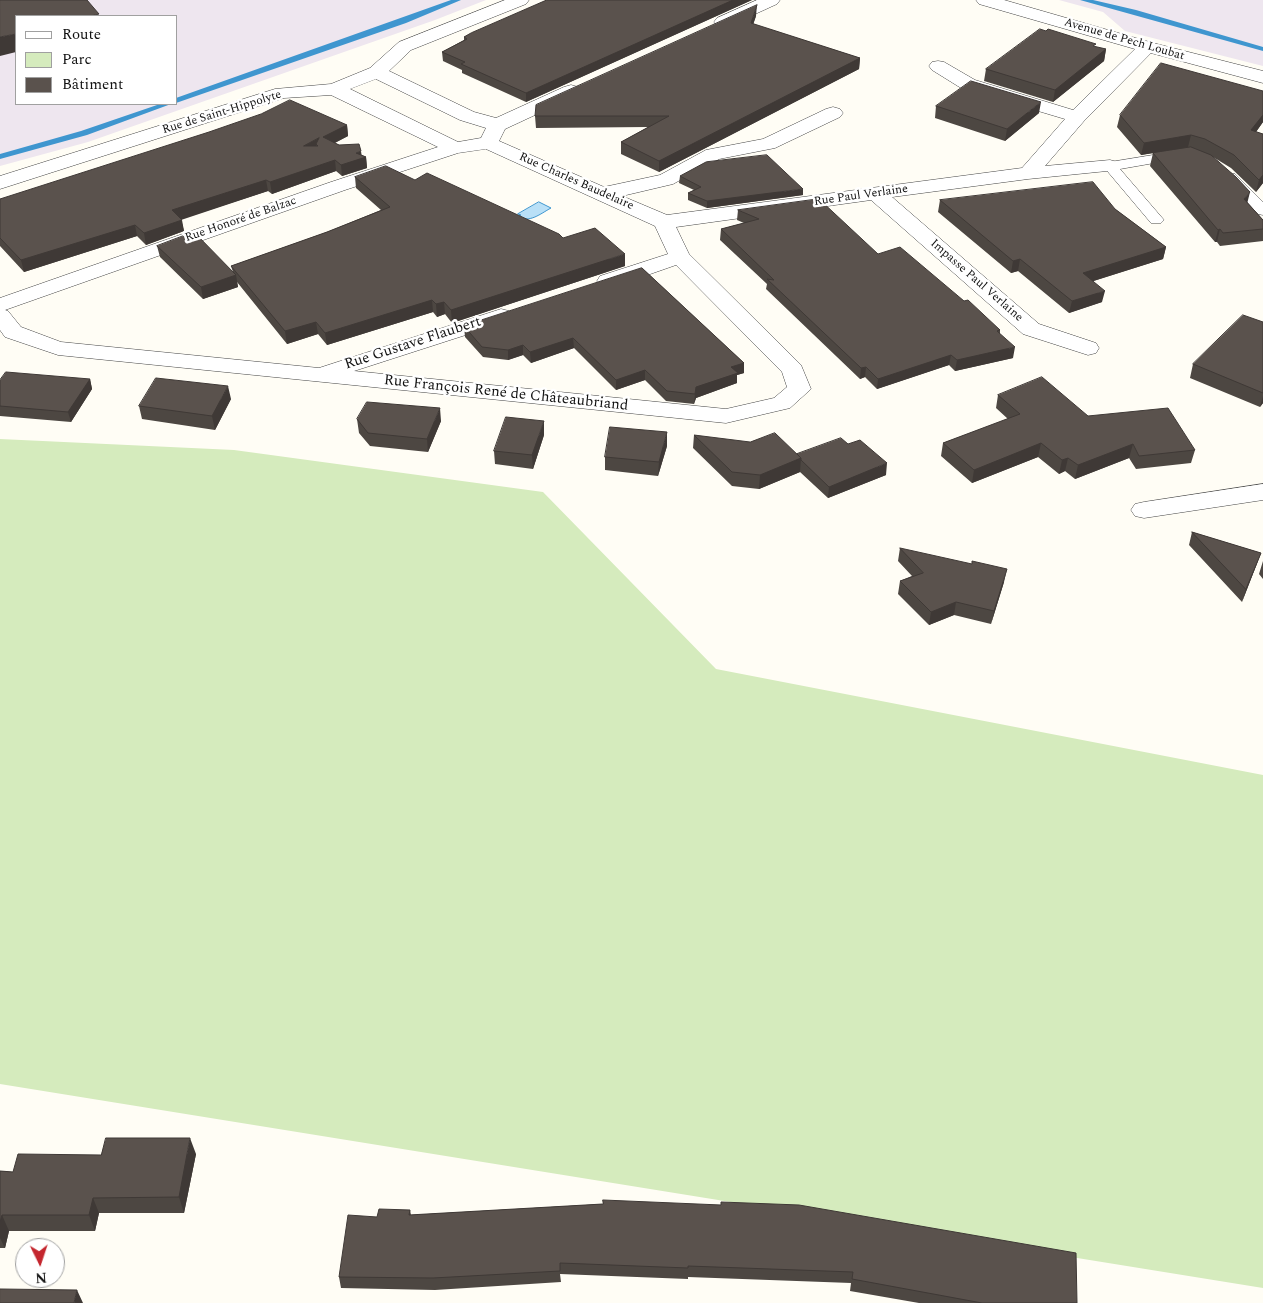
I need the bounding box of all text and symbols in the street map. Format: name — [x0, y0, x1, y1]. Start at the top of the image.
legend — [15, 15, 178, 105]
street label: Avenue de Pech Loubat — [1062, 16, 1186, 64]
text: Route — [62, 23, 101, 46]
text: Parc — [62, 48, 92, 71]
text: Bâtiment — [62, 73, 123, 96]
street label: Rue de Saint-Hippolyte — [161, 88, 283, 138]
street label: Rue Charles Baudelaire — [516, 150, 636, 214]
street label: Rue Paul Verlaine — [813, 182, 909, 210]
street label: Rue Honoré de Balzac — [183, 194, 299, 246]
street label: Impasse Paul Verlaine — [927, 237, 1025, 325]
street label: Rue Gustave Flaubert — [342, 313, 484, 375]
street label: Rue François René de Châteaubriand — [383, 372, 629, 416]
north arrow — [15, 1238, 65, 1288]
text: N — [35, 1267, 47, 1288]

